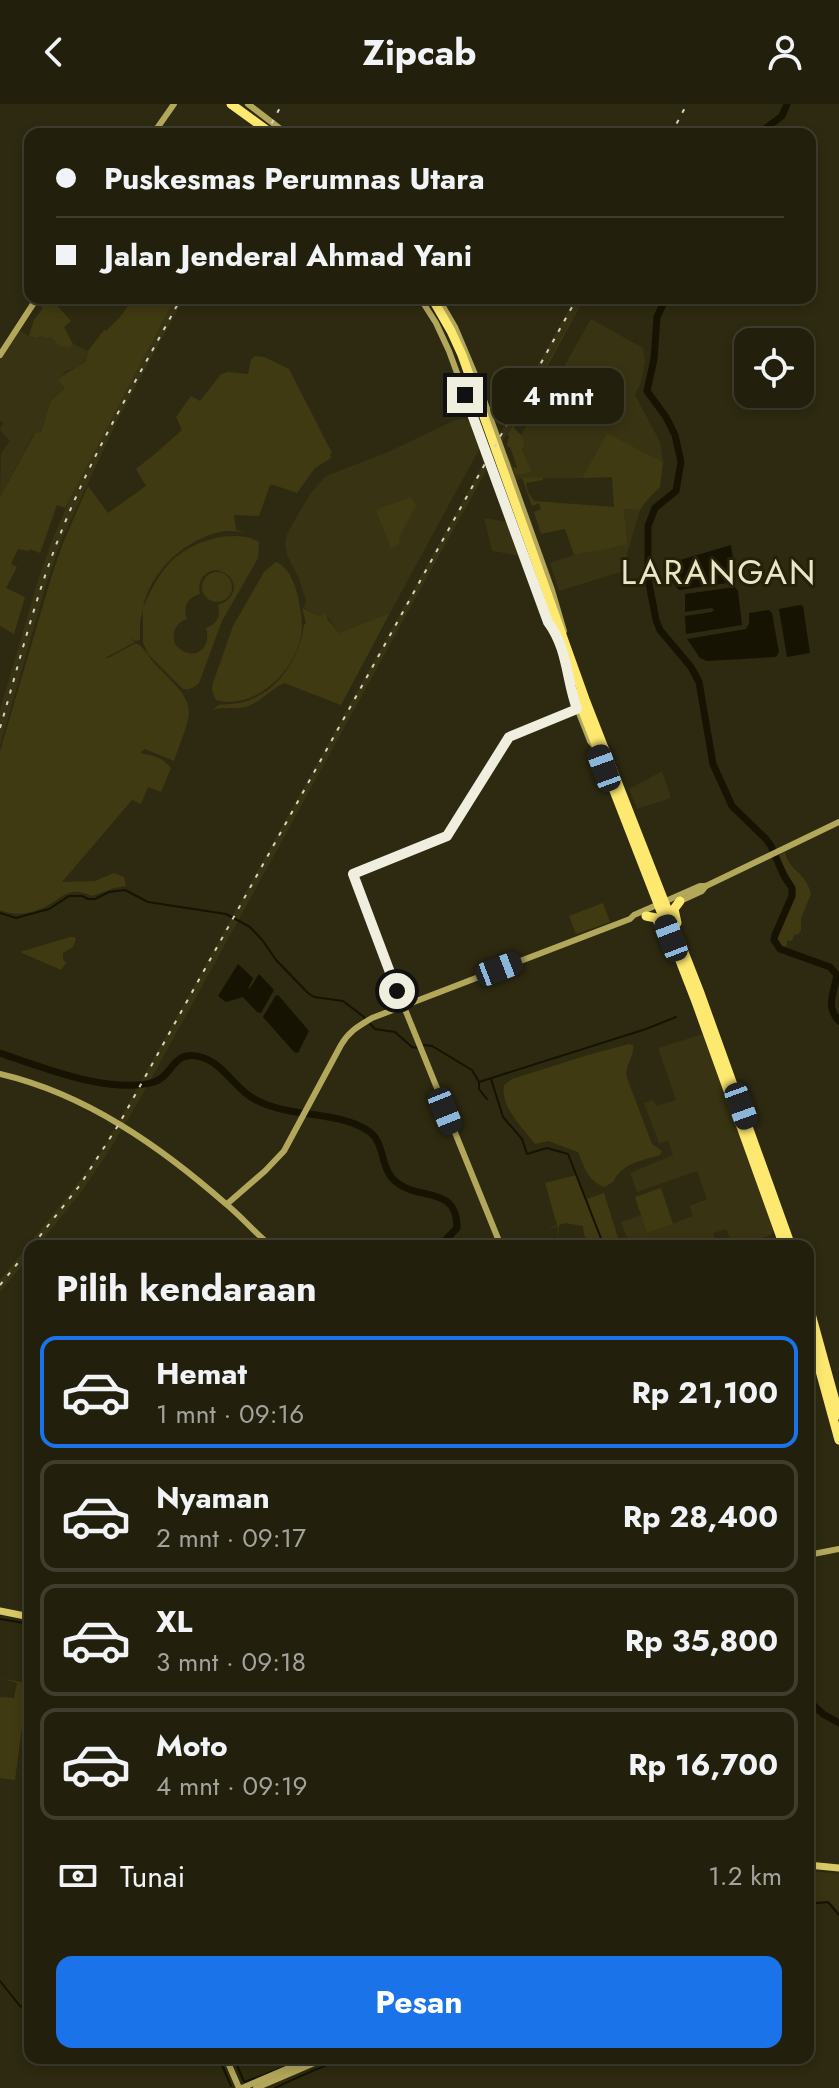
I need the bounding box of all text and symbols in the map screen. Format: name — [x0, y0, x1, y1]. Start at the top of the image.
text: Zipcab — [363, 26, 476, 78]
icon: back — [32, 30, 76, 74]
icon: person — [763, 30, 807, 74]
text: Puskesmas Perumnas Utara — [104, 157, 485, 200]
text: Jalan Jenderal Ahmad Yani — [104, 234, 472, 277]
map controls — [734, 328, 814, 408]
button: locate — [734, 328, 814, 408]
callout: 4 mnt — [493, 367, 625, 423]
route end — [447, 377, 483, 413]
text: 4 mnt — [523, 377, 593, 415]
district label: LARANGAN — [621, 548, 817, 597]
car — [585, 741, 623, 795]
car — [651, 911, 691, 965]
car — [472, 949, 526, 989]
route start — [379, 973, 415, 1009]
car — [722, 1079, 760, 1133]
car — [425, 1084, 465, 1138]
text: Pilih kendaraan — [56, 1262, 317, 1314]
text: Hemat — [156, 1352, 247, 1395]
icon: car — [60, 1356, 132, 1428]
text: Rp 21,100 — [631, 1371, 778, 1414]
text: 1 mnt · 09:16 — [156, 1395, 304, 1433]
text: Nyaman — [156, 1476, 270, 1519]
icon: car — [60, 1480, 132, 1552]
text: Rp 28,400 — [623, 1495, 778, 1538]
text: 2 mnt · 09:17 — [156, 1519, 306, 1557]
text: XL — [156, 1600, 192, 1643]
icon: car — [60, 1604, 132, 1676]
text: Rp 35,800 — [625, 1619, 778, 1662]
text: 3 mnt · 09:18 — [156, 1643, 306, 1681]
text: Moto — [156, 1724, 228, 1767]
icon: car — [60, 1728, 132, 1800]
text: Rp 16,700 — [628, 1743, 778, 1786]
text: 4 mnt · 09:19 — [156, 1767, 308, 1805]
icon: cash — [56, 1854, 100, 1898]
text: Tunai — [120, 1855, 185, 1898]
text: 1.2 km — [708, 1857, 782, 1895]
button: Pesan — [56, 1956, 782, 2048]

